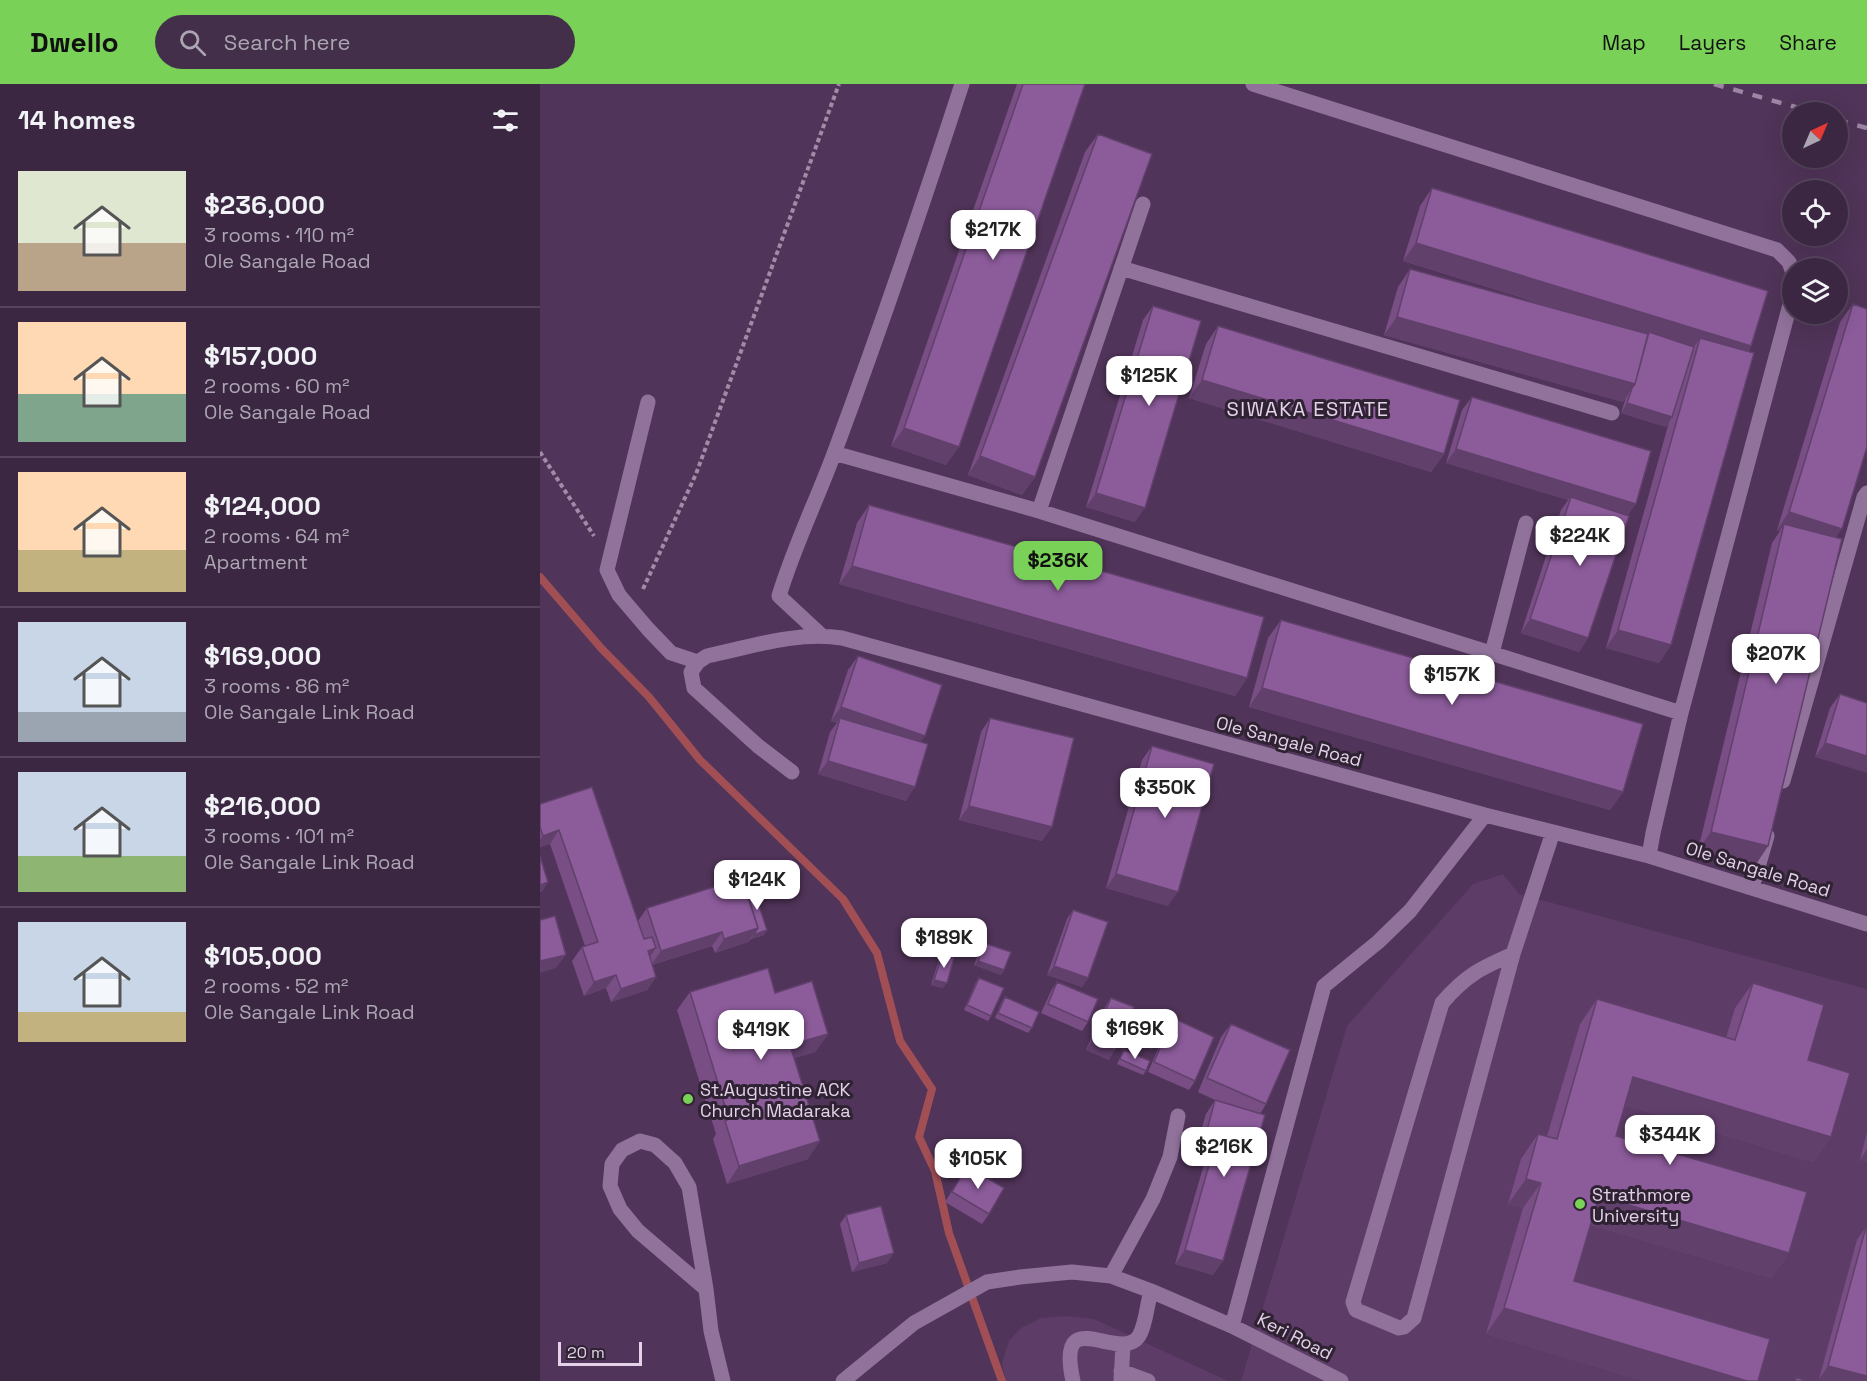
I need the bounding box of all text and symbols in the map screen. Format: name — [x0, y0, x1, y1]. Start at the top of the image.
search box — [155, 15, 575, 69]
text: Dwello — [30, 24, 119, 60]
icon: search — [176, 26, 209, 59]
text: Search here — [224, 28, 351, 56]
text: Map — [1602, 29, 1646, 56]
text: Layers — [1679, 29, 1746, 56]
text: Share — [1779, 29, 1837, 56]
north arrow — [1782, 102, 1848, 168]
map controls — [1782, 102, 1848, 324]
text: 14 homes — [18, 103, 136, 137]
icon: filters — [489, 104, 522, 137]
button: locate — [1782, 180, 1848, 246]
text: $236,000 — [204, 188, 325, 222]
icon: home — [66, 195, 138, 267]
pin: $217K — [951, 210, 1035, 261]
text: $217K — [965, 216, 1021, 242]
text: 3 rooms · 110 m² — [204, 222, 354, 248]
text: Ole Sangale Road — [204, 248, 371, 274]
button: layers — [1782, 258, 1848, 324]
text: $157,000 — [204, 339, 317, 373]
icon: home — [66, 346, 138, 418]
pin: $125K — [1107, 356, 1191, 407]
text: $125K — [1120, 362, 1178, 388]
text: 2 rooms · 60 m² — [204, 373, 350, 399]
district label: SIWAKA ESTATE — [1226, 396, 1390, 422]
text: Ole Sangale Road — [204, 399, 371, 425]
text: $124,000 — [204, 489, 321, 523]
icon: home — [66, 496, 138, 568]
pin: $224K — [1538, 516, 1622, 567]
text: $224K — [1550, 522, 1610, 548]
text: 2 rooms · 64 m² — [204, 523, 349, 549]
pin: $236K — [1016, 541, 1100, 592]
text: $236K — [1027, 547, 1089, 573]
text: Apartment — [204, 549, 308, 575]
pin: $207K — [1734, 634, 1818, 685]
text: $169,000 — [204, 639, 321, 673]
text: $207K — [1746, 640, 1806, 666]
icon: home — [66, 646, 138, 718]
pin: $157K — [1410, 655, 1494, 706]
text: $157K — [1424, 661, 1480, 687]
text: 3 rooms · 86 m² — [204, 673, 349, 699]
text: Ole Sangale Link Road — [204, 699, 415, 725]
street label: Ole Sangale Road — [1214, 710, 1364, 772]
pin: $350K — [1123, 768, 1207, 819]
text: $350K — [1134, 774, 1196, 800]
text: $216,000 — [204, 789, 321, 823]
icon: home — [66, 796, 138, 868]
text: 3 rooms · 101 m² — [204, 823, 354, 849]
street label: Ole Sangale Road — [1683, 836, 1833, 902]
text: Ole Sangale Link Road — [204, 849, 415, 875]
pin: $124K — [715, 860, 799, 911]
text: $124K — [728, 866, 786, 892]
pin: $189K — [902, 918, 986, 969]
text: $189K — [915, 924, 973, 950]
text: $105,000 — [204, 939, 322, 973]
icon: home — [66, 946, 138, 1018]
text: 2 rooms · 52 m² — [204, 973, 348, 999]
text: Ole Sangale Link Road — [204, 999, 415, 1025]
pin: $169K — [1093, 1009, 1177, 1060]
pin: $419K — [719, 1010, 803, 1061]
text: $169K — [1106, 1015, 1164, 1041]
text: $419K — [732, 1016, 790, 1042]
place label: St.Augustine ACK Church Madaraka — [700, 1078, 851, 1122]
marker: St.Augustine ACK Church Madaraka — [681, 1092, 695, 1106]
pin: $344K — [1628, 1115, 1712, 1166]
text: $344K — [1639, 1121, 1701, 1147]
pin: $216K — [1182, 1127, 1266, 1178]
text: $216K — [1195, 1133, 1253, 1159]
pin: $105K — [936, 1139, 1020, 1190]
text: $105K — [949, 1145, 1007, 1171]
place label: Strathmore University — [1592, 1183, 1691, 1227]
marker: Strathmore University — [1573, 1197, 1587, 1211]
street label: Keri Road — [1254, 1307, 1336, 1365]
scale bar — [558, 1339, 642, 1366]
text: 20 m — [567, 1342, 605, 1363]

